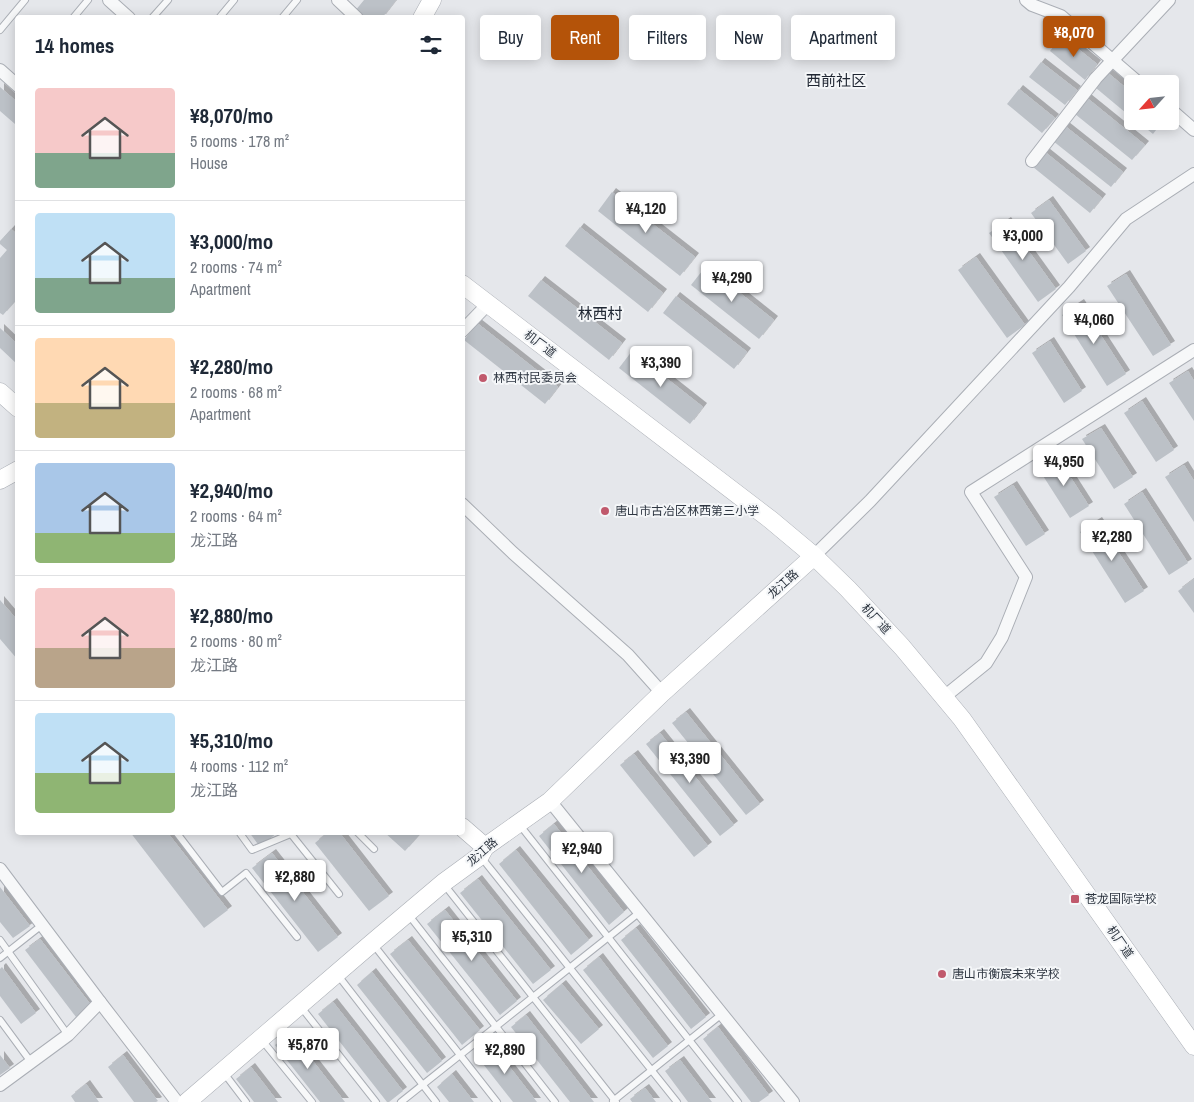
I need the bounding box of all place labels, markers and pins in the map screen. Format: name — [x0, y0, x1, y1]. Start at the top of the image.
pin: ¥8,070 — [1033, 15, 1115, 58]
pin: ¥4,120 — [605, 192, 687, 234]
pin: ¥3,000 — [982, 218, 1064, 261]
pin: ¥4,290 — [691, 260, 773, 303]
pin: ¥4,060 — [1053, 302, 1135, 345]
pin: ¥3,390 — [620, 346, 702, 388]
place label: 林西村民委员会 — [493, 370, 577, 386]
marker: 林西村民委员会 — [477, 372, 489, 384]
pin: ¥4,950 — [1023, 444, 1105, 487]
place label: 唐山市古冶区林西第三小学 — [615, 503, 759, 519]
marker: 唐山市古冶区林西第三小学 — [599, 505, 611, 517]
pin: ¥2,280 — [1071, 520, 1153, 562]
pin: ¥3,390 — [649, 742, 731, 784]
pin: ¥2,940 — [541, 832, 623, 874]
pin: ¥2,880 — [254, 860, 336, 902]
place label: 苍龙国际学校 — [1085, 891, 1157, 907]
marker: 苍龙国际学校 — [1069, 893, 1081, 905]
pin: ¥5,310 — [431, 920, 513, 962]
place label: 唐山市衡宸未来学校 — [952, 966, 1060, 982]
marker: 唐山市衡宸未来学校 — [936, 968, 948, 980]
pin: ¥5,870 — [267, 1028, 349, 1070]
pin: ¥2,890 — [464, 1032, 546, 1075]

